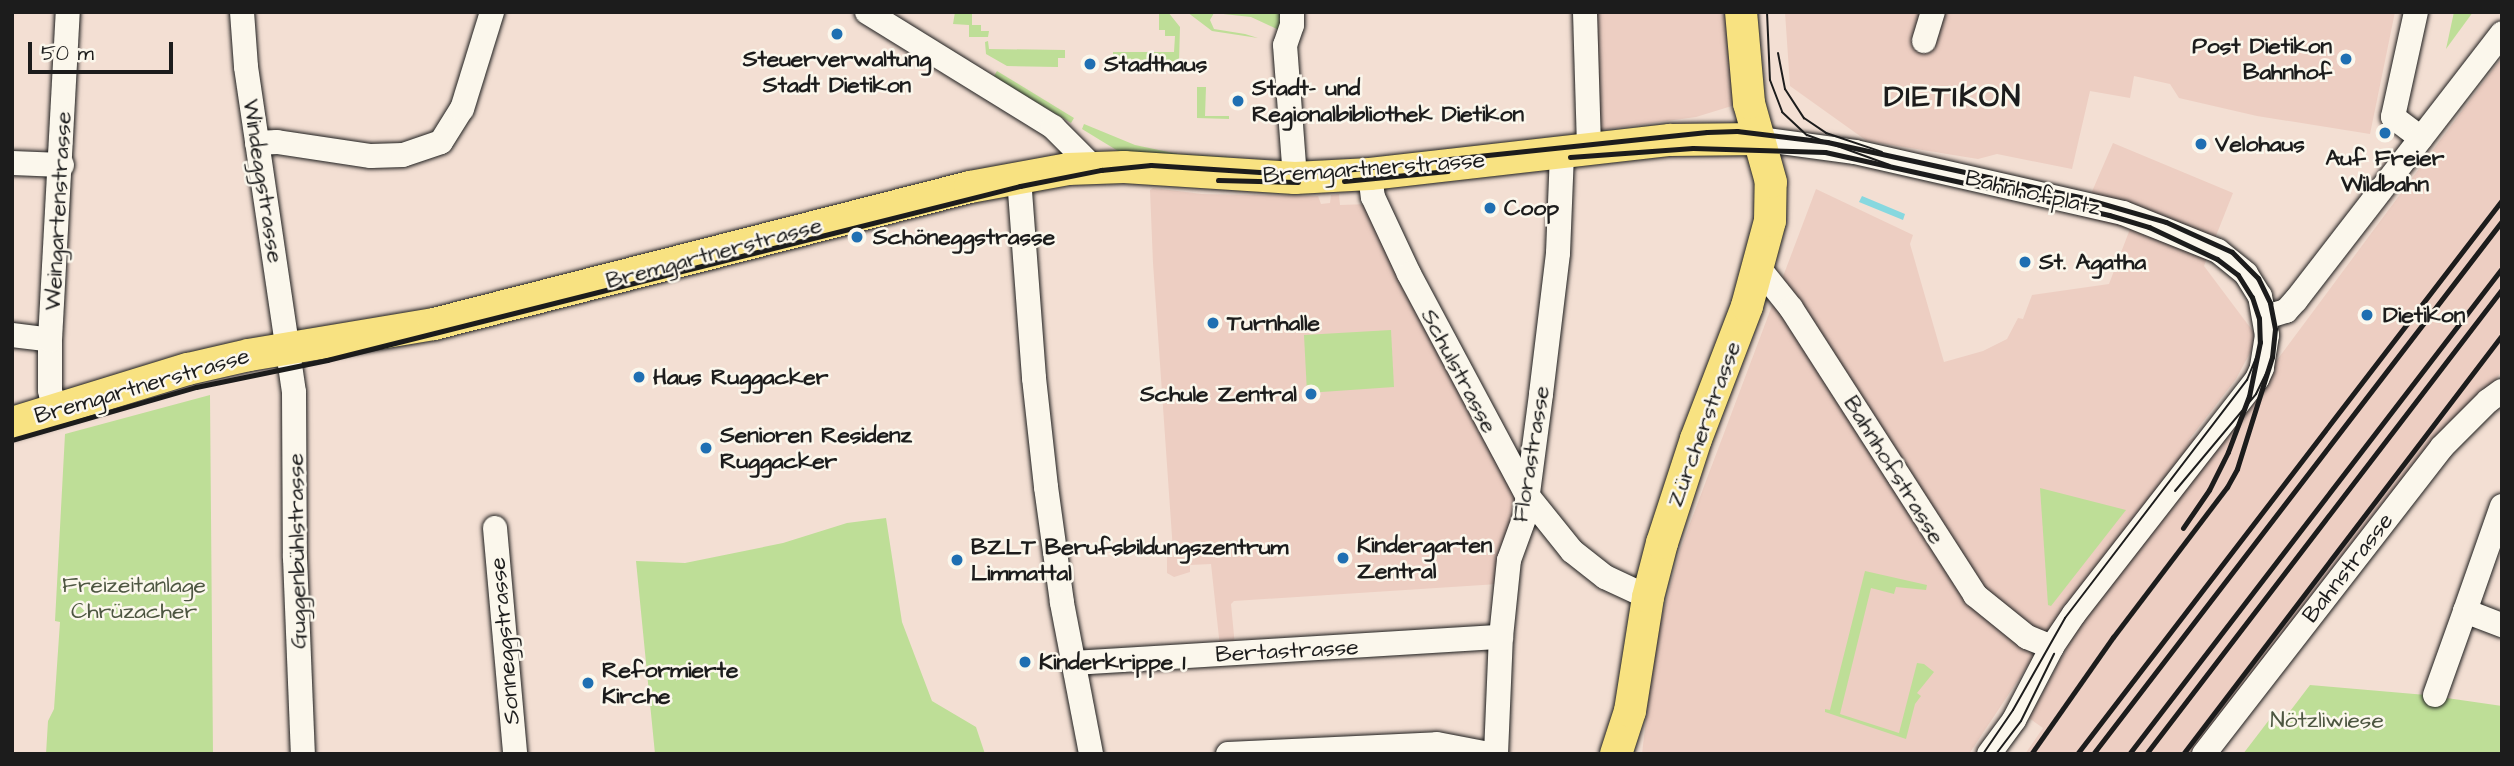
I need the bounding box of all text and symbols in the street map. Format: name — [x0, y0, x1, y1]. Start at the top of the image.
marker: Steuerverwaltung Stadt Dietikon — [829, 26, 845, 42]
scale bar — [32, 28, 177, 72]
place label: Post Dietikon Bahnhof — [2192, 32, 2332, 86]
text: 50 m — [41, 39, 94, 68]
place label: Steuerverwaltung Stadt Dietikon — [743, 45, 931, 99]
place label: Stadthaus — [1104, 50, 1207, 78]
marker: Post Dietikon Bahnhof — [2338, 51, 2354, 67]
marker: Stadthaus — [1082, 56, 1098, 72]
place label: Stadt- und Regionalbibliothek Dietikon — [1252, 74, 1524, 128]
district label: DIETIKON — [1885, 79, 2021, 115]
marker: Stadt- und Regionalbibliothek Dietikon — [1230, 93, 1246, 109]
street label: Windeggstrasse — [236, 97, 290, 265]
street label: Weingartenstrasse — [39, 111, 77, 311]
marker: Auf Freier Wildbahn — [2377, 125, 2393, 141]
place label: Velohaus — [2215, 130, 2305, 158]
marker: Velohaus — [2193, 136, 2209, 152]
place label: Auf Freier Wildbahn — [2326, 144, 2444, 198]
street label: Bremgartnerstrasse — [1262, 146, 1486, 190]
street label: Bahnhofplatz — [1963, 164, 2103, 222]
place label: Coop — [1504, 194, 1559, 222]
marker: Coop — [1482, 200, 1498, 216]
street label: Bremgartnerstrasse — [603, 211, 825, 295]
place label: Schöneggstrasse — [873, 223, 1055, 251]
marker: Schöneggstrasse — [847, 227, 867, 247]
place label: St. Agatha — [2039, 248, 2146, 276]
marker: St. Agatha — [2017, 254, 2033, 270]
place label: Dietikon — [2383, 301, 2465, 329]
street label: Schulstrasse — [1415, 304, 1503, 438]
marker: Dietikon — [2357, 305, 2377, 325]
place label: Turnhalle — [1227, 309, 1320, 337]
marker: Turnhalle — [1205, 315, 1221, 331]
street label: Zürcherstrasse — [1661, 337, 1747, 511]
street label: Bremgartnerstrasse — [31, 342, 253, 430]
place label: Haus Ruggacker — [653, 363, 828, 391]
marker: Haus Ruggacker — [631, 369, 647, 385]
place label: Schule Zentral — [1140, 380, 1297, 408]
street label: Florastrasse — [1507, 384, 1555, 524]
marker: Schule Zentral — [1303, 386, 1319, 402]
street label: Bahnhofstrasse — [1837, 391, 1951, 549]
place label: Senioren Residenz Ruggacker — [720, 421, 912, 475]
marker: Senioren Residenz Ruggacker — [698, 440, 714, 456]
street label: Guggenbühlstrasse — [281, 453, 313, 649]
street label: Bahnstrasse — [2297, 508, 2399, 628]
place label: Kindergarten Zentral — [1357, 531, 1492, 585]
place label: BZLT Berufsbildungszentrum Limmattal — [971, 533, 1289, 587]
marker: Kindergarten Zentral — [1335, 550, 1351, 566]
marker: BZLT Berufsbildungszentrum Limmattal — [949, 552, 965, 568]
street label: Sonneggstrasse — [484, 556, 526, 726]
park label: Freizeitanlage Chrüzacher — [62, 571, 206, 625]
street label: Bertastrasse — [1215, 633, 1359, 669]
place label: Kinderkrippe 1 — [1039, 648, 1185, 676]
marker: Kinderkrippe 1 — [1017, 654, 1033, 670]
place label: Reformierte Kirche — [602, 656, 738, 710]
marker: Reformierte Kirche — [580, 675, 596, 691]
park label: Nötzliwiese — [2270, 706, 2384, 734]

